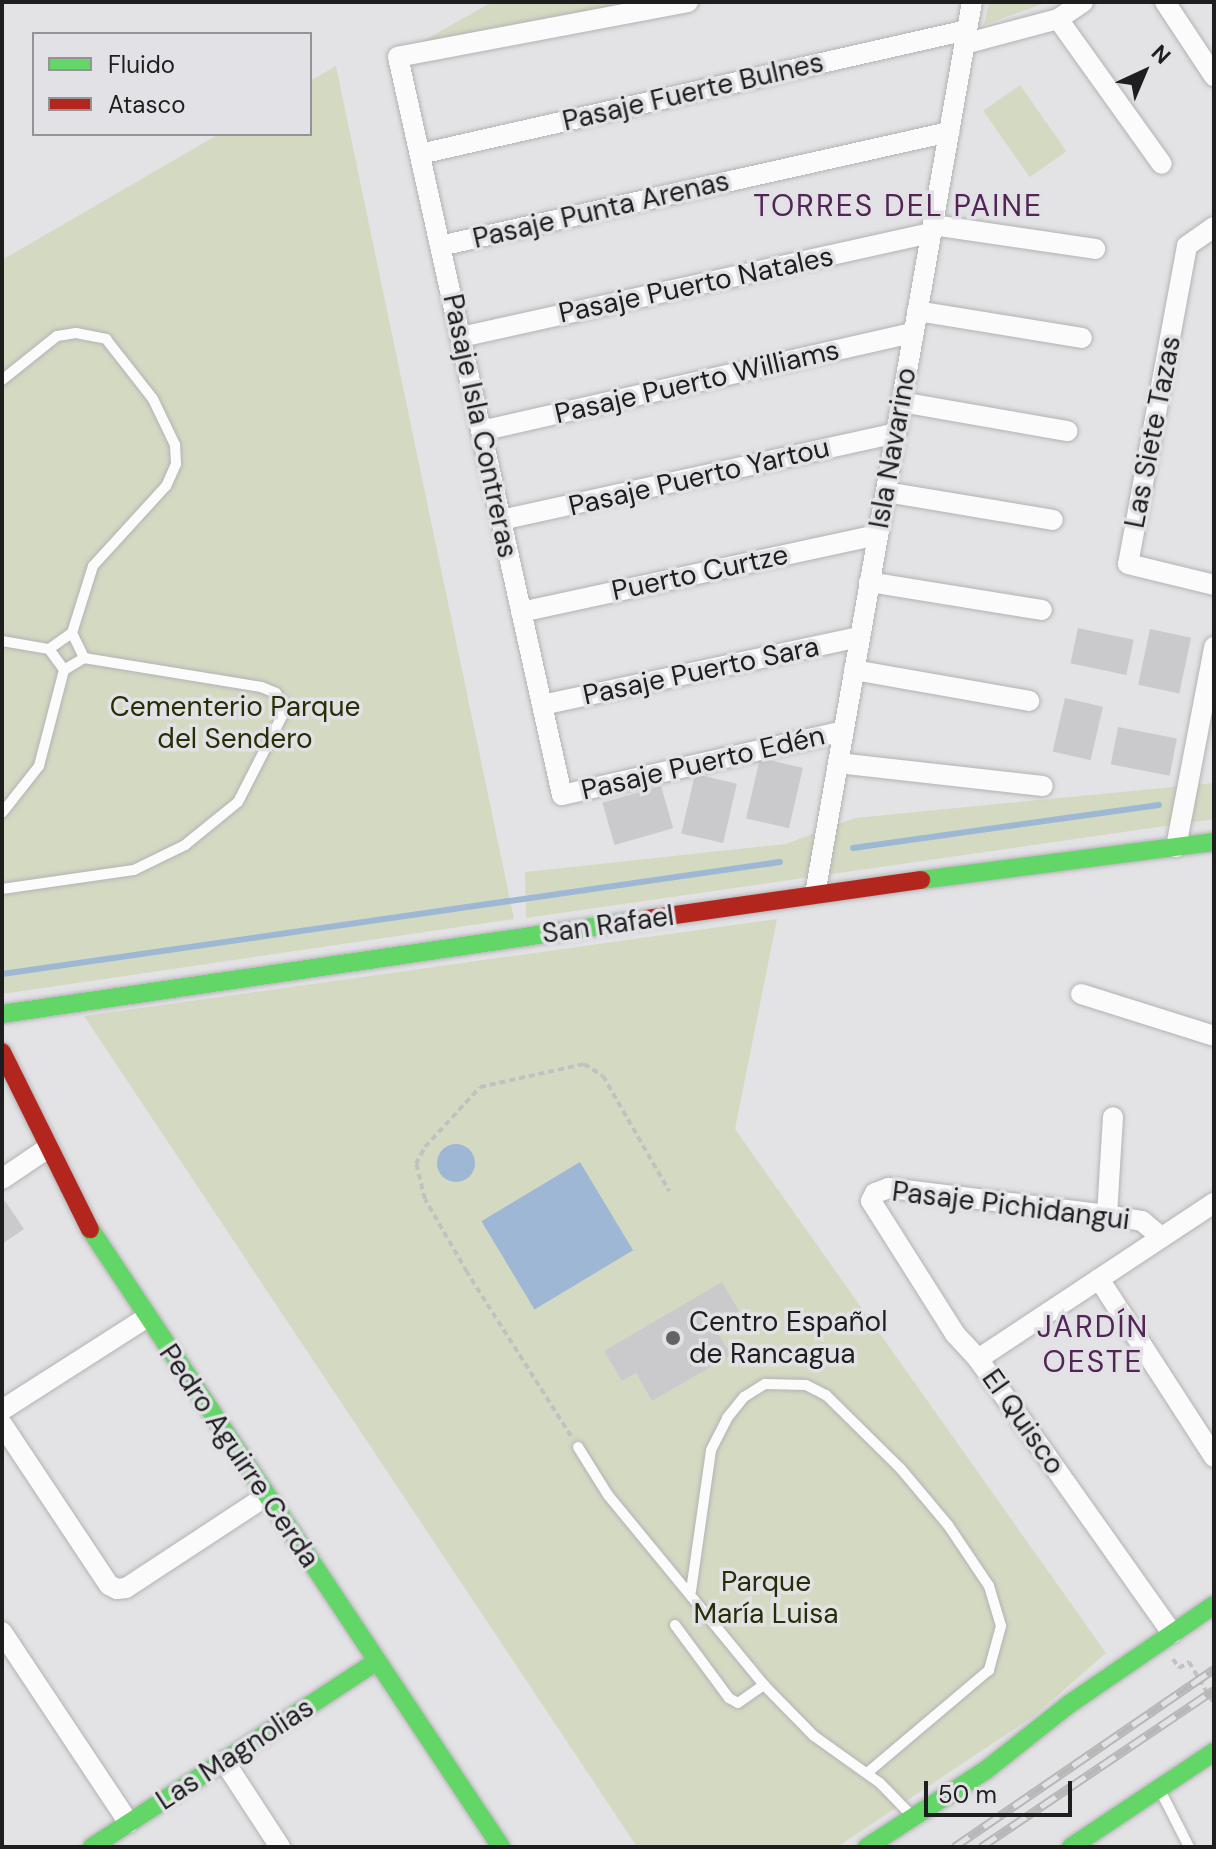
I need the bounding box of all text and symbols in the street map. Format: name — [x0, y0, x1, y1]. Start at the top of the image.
legend — [32, 32, 312, 136]
north arrow — [1104, 32, 1184, 112]
text: N — [1145, 38, 1177, 70]
street label: Pasaje Fuerte Bulnes — [559, 46, 827, 138]
text: Fluido — [108, 49, 175, 80]
text: Atasco — [108, 89, 185, 120]
street label: Pasaje Punta Arenas — [470, 164, 732, 256]
district label: TORRES DEL PAINE — [753, 188, 1043, 224]
street label: Pasaje Puerto Natales — [556, 239, 836, 331]
street label: Pasaje Isla Contreras — [436, 291, 524, 561]
street label: Pasaje Puerto Williams — [552, 333, 842, 431]
street label: Las Siete Tazas — [1118, 333, 1188, 531]
street label: Isla Navarino — [862, 365, 924, 531]
street label: Pasaje Puerto Yartou — [565, 431, 833, 523]
street label: Puerto Curtze — [609, 538, 791, 608]
street label: Pasaje Puerto Sara — [580, 630, 822, 712]
park label: Cementerio Parque del Sendero — [110, 690, 360, 756]
street label: Pasaje Puerto Edén — [578, 719, 828, 807]
street label: San Rafael — [540, 899, 676, 951]
street label: Pasaje Pichidangui — [890, 1175, 1132, 1237]
place label: Centro Español de Rancagua — [689, 1305, 887, 1371]
district label: JARDÍN OESTE — [1037, 1309, 1149, 1380]
marker: Centro Español de Rancagua — [664, 1329, 682, 1347]
street label: Pedro Aguirre Cerda — [152, 1338, 326, 1574]
street label: El Quisco — [975, 1363, 1071, 1481]
park label: Parque María Luisa — [694, 1565, 838, 1631]
street label: Las Magnolias — [150, 1691, 320, 1817]
scale bar — [928, 1765, 1076, 1815]
text: 50 m — [938, 1779, 997, 1810]

